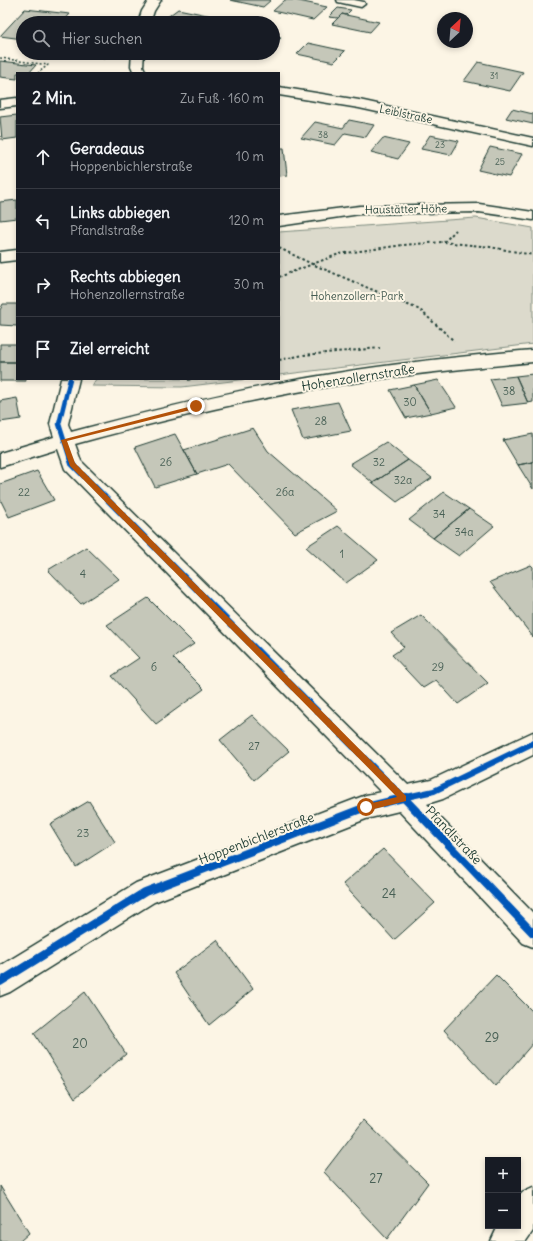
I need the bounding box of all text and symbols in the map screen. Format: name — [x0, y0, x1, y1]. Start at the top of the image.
north arrow — [437, 12, 473, 48]
search box — [16, 16, 280, 60]
icon: search — [30, 27, 52, 49]
text: Hier suchen — [62, 29, 142, 48]
house number: 31 — [490, 70, 498, 81]
text: 2 Min. — [32, 87, 76, 109]
text: Zu Fuß · 160 m — [180, 90, 264, 107]
street label: Leiblstraße — [378, 102, 434, 126]
house number: 38 — [318, 129, 328, 140]
text: Geradeaus — [70, 139, 144, 158]
house number: 23 — [435, 139, 445, 150]
icon: ahead — [32, 146, 54, 168]
text: 10 m — [236, 148, 264, 165]
house number: 25 — [495, 156, 505, 167]
text: Hoppenbichlerstraße — [70, 158, 192, 175]
street label: Haustätter Höhe — [365, 201, 447, 217]
text: Links abbiegen — [70, 203, 170, 222]
icon: left — [32, 210, 54, 232]
text: 120 m — [229, 212, 264, 229]
text: Pfandlstraße — [70, 222, 144, 239]
text: Rechts abbiegen — [70, 267, 181, 286]
icon: right — [32, 274, 54, 296]
text: 30 m — [234, 276, 264, 293]
text: Hohenzollernstraße — [70, 286, 185, 303]
park label: Hohenzollern-Park — [310, 289, 404, 303]
icon: arrive — [32, 338, 54, 360]
text: Ziel erreicht — [70, 339, 149, 358]
street label: Hohenzollernstraße — [300, 360, 416, 395]
house number: 38 — [503, 384, 515, 398]
house number: 30 — [403, 395, 417, 409]
route end — [187, 397, 205, 415]
house number: 28 — [315, 414, 327, 428]
house number: 26 — [160, 455, 172, 469]
house number: 32 — [373, 455, 385, 469]
house number: 32a — [394, 473, 412, 487]
house number: 22 — [18, 485, 30, 499]
house number: 26a — [276, 485, 294, 499]
house number: 34 — [433, 507, 445, 521]
house number: 34a — [455, 525, 473, 539]
house number: 1 — [340, 547, 344, 561]
house number: 4 — [80, 567, 86, 581]
house number: 6 — [151, 660, 157, 674]
house number: 29 — [432, 660, 444, 674]
house number: 27 — [248, 739, 260, 753]
route start — [357, 798, 375, 816]
street label: Pfandlstraße — [422, 803, 486, 868]
street label: Hoppenbichlerstraße — [196, 809, 316, 868]
house number: 23 — [77, 826, 89, 840]
house number: 24 — [382, 885, 396, 902]
house number: 29 — [485, 1029, 499, 1046]
house number: 20 — [72, 1035, 88, 1052]
map controls — [485, 1157, 521, 1229]
button: + — [485, 1157, 521, 1193]
house number: 27 — [369, 1170, 383, 1187]
button: − — [485, 1193, 521, 1229]

